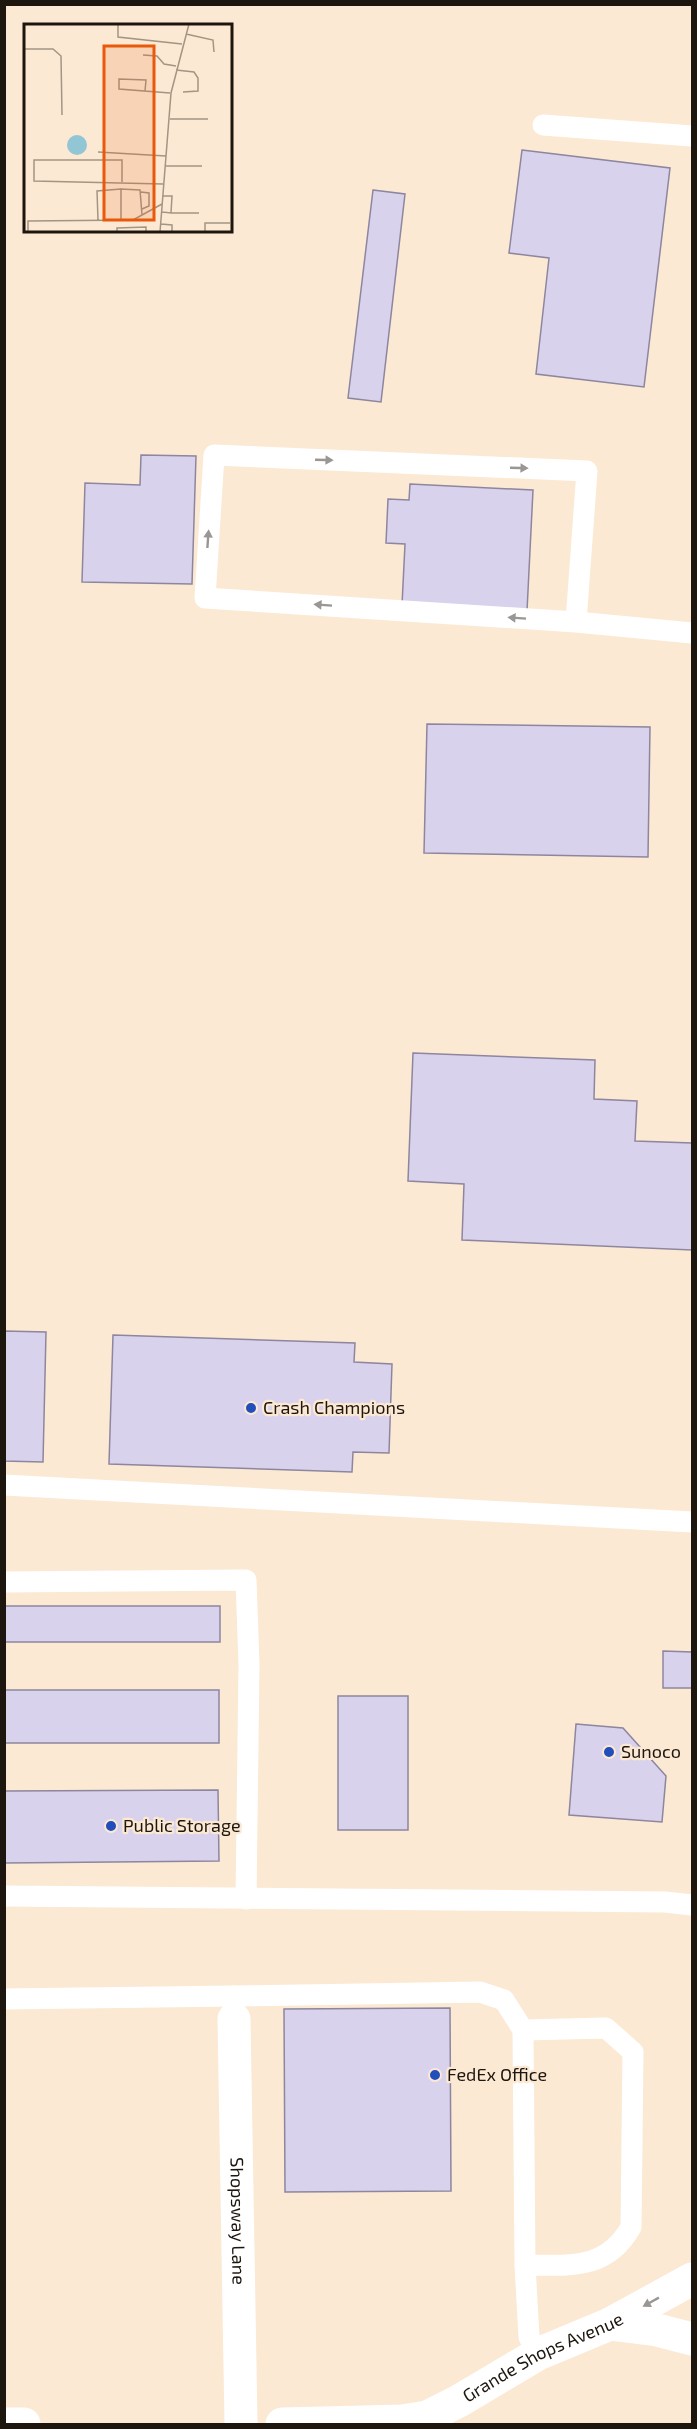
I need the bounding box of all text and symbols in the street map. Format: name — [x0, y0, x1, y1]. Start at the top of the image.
inset map — [24, 24, 232, 232]
one-way arrow — [315, 455, 334, 464]
one-way arrow — [510, 464, 529, 473]
one-way arrow — [204, 530, 213, 549]
one-way arrow — [313, 601, 332, 610]
one-way arrow — [508, 614, 527, 623]
place label: Crash Champions — [263, 1396, 405, 1418]
marker: Crash Champions — [244, 1401, 258, 1415]
place label: Sunoco — [621, 1740, 681, 1762]
marker: Sunoco — [602, 1745, 616, 1759]
place label: Public Storage — [123, 1814, 241, 1836]
marker: Public Storage — [104, 1819, 118, 1833]
place label: FedEx Office — [447, 2063, 547, 2085]
marker: FedEx Office — [428, 2068, 442, 2082]
street label: Shopsway Lane — [226, 2157, 251, 2285]
one-way arrow — [642, 2297, 659, 2307]
street label: Grande Shops Avenue — [458, 2307, 627, 2406]

